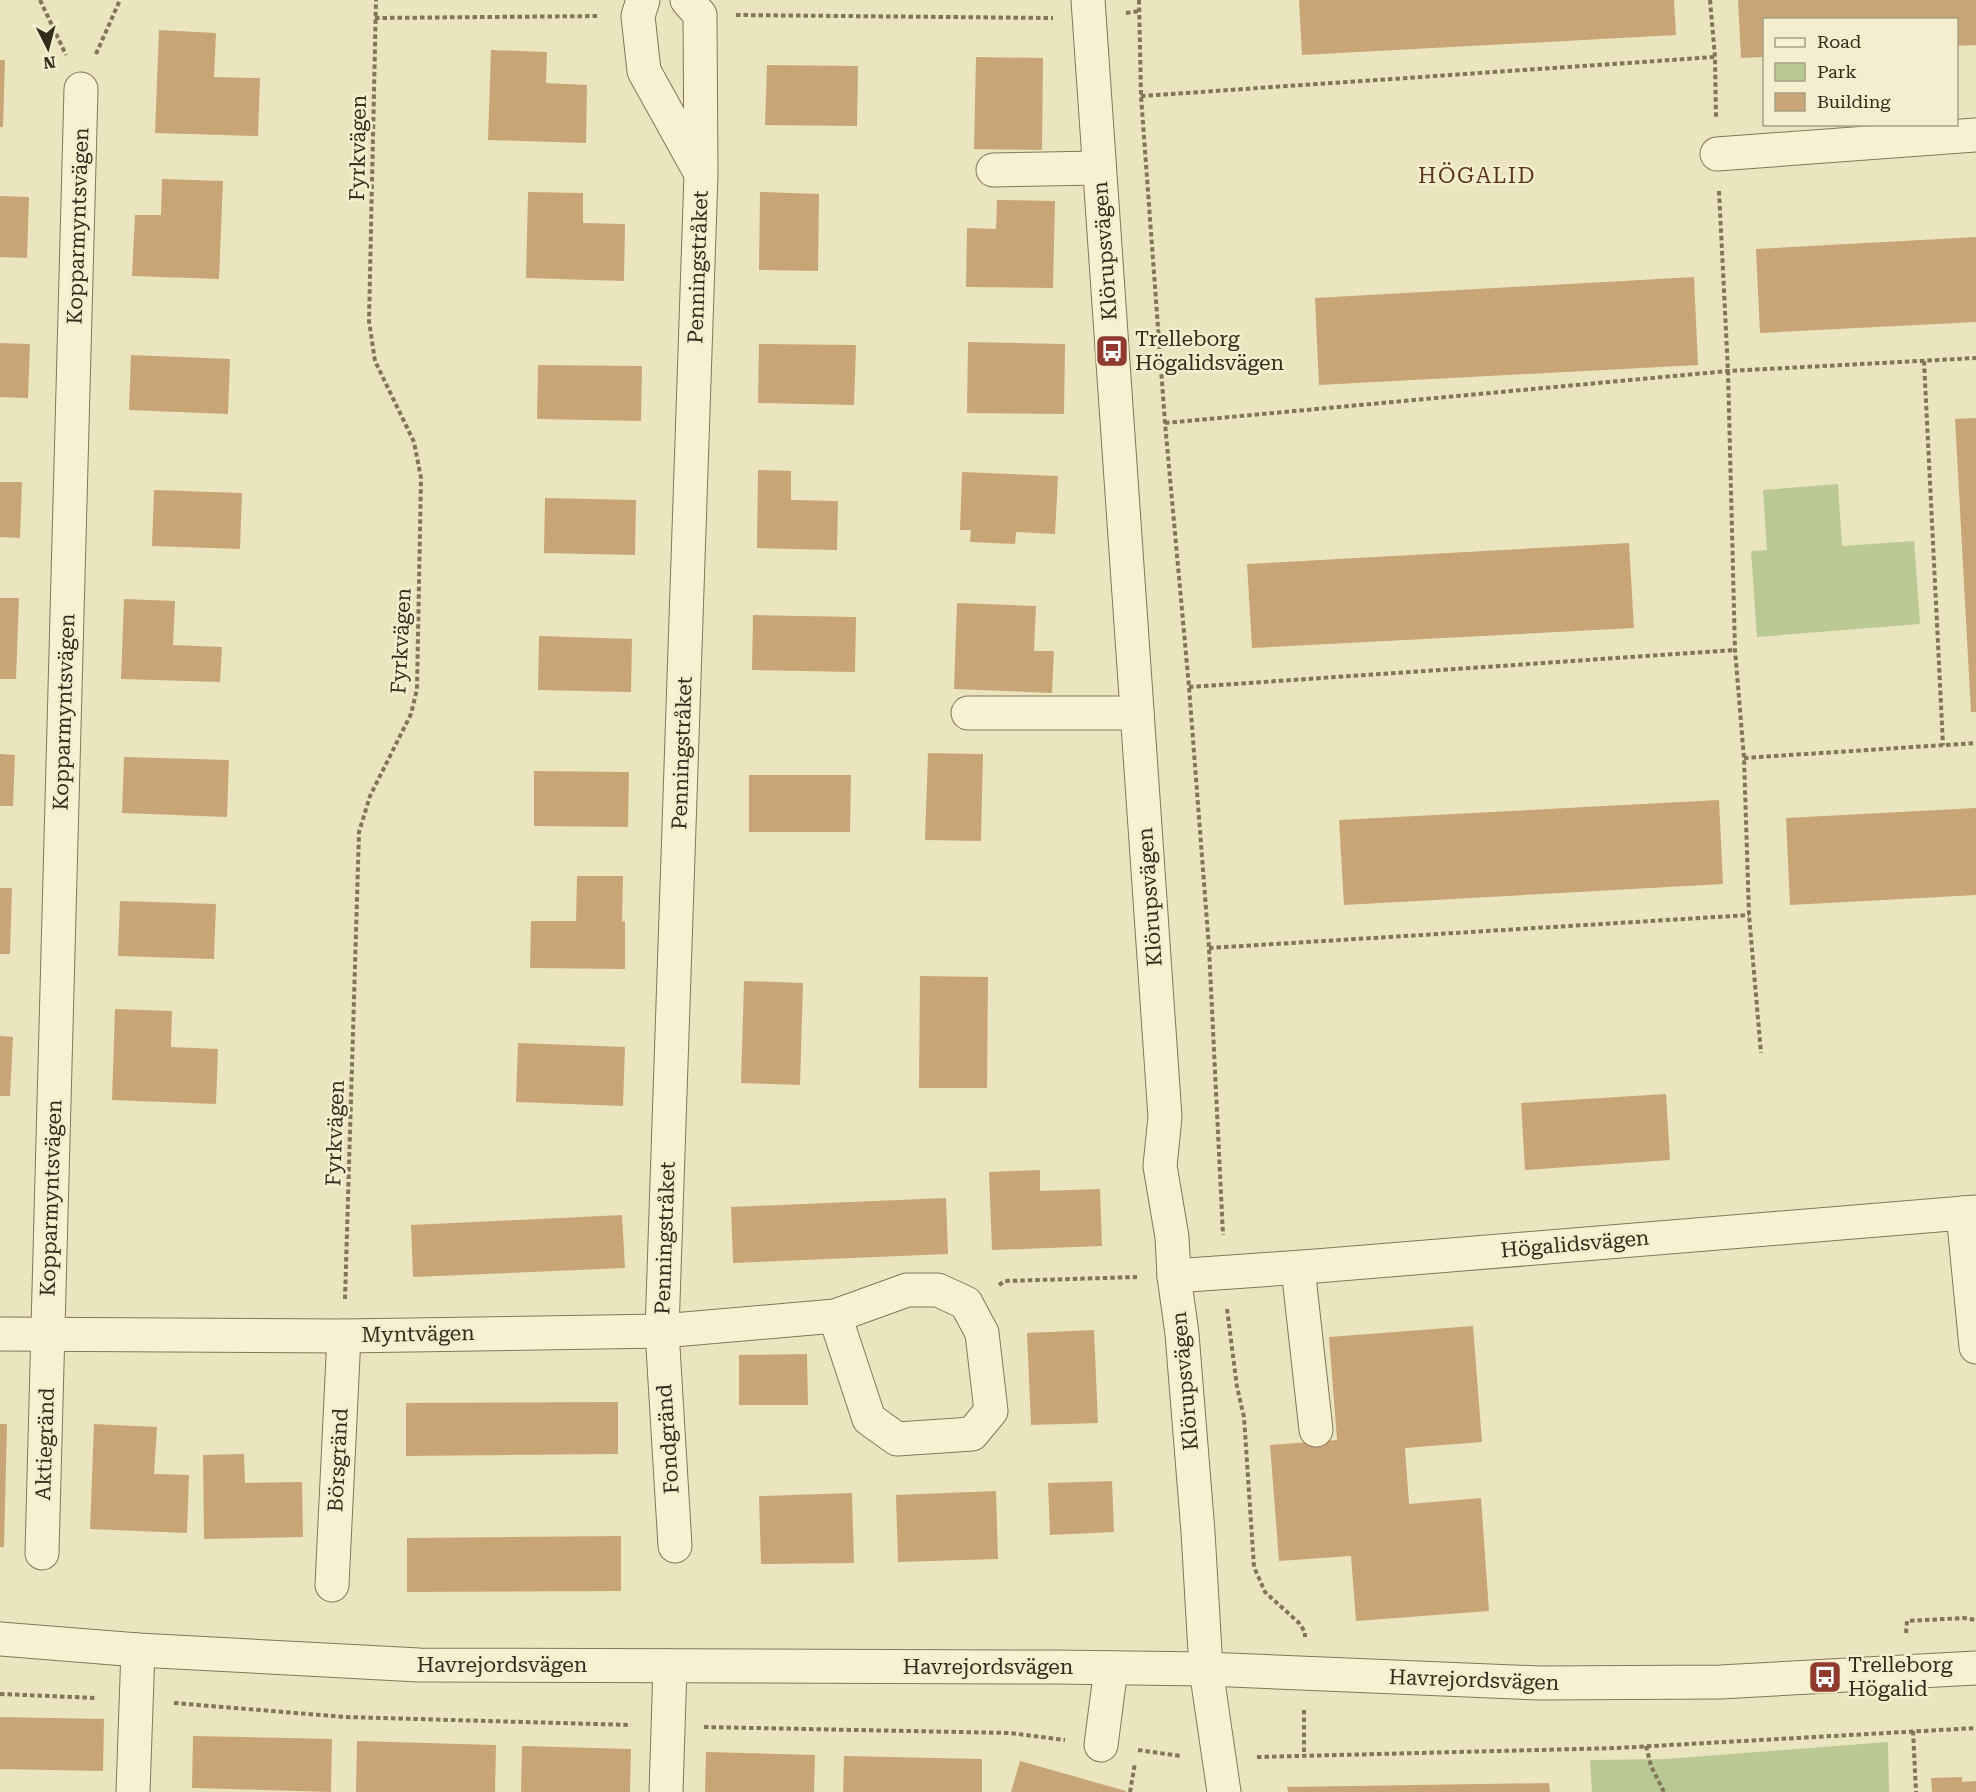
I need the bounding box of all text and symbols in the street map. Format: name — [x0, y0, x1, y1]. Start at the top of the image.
north arrow — [18, 18, 78, 78]
legend — [1763, 18, 1958, 126]
text: Road — [1817, 31, 1862, 52]
text: N — [42, 52, 57, 73]
text: Park — [1817, 61, 1857, 82]
text: Building — [1817, 91, 1891, 112]
street label: Fyrkvägen — [345, 94, 371, 201]
street label: Kopparmyntsvägen — [63, 127, 93, 325]
district label: HÖGALID — [1418, 162, 1536, 188]
street label: Klörupsvägen — [1088, 180, 1122, 321]
street label: Penningstråket — [683, 190, 713, 344]
place label: Trelleborg Högalidsvägen — [1135, 327, 1285, 375]
bus stop icon: Trelleborg Högalidsvägen — [1094, 333, 1130, 369]
street label: Fyrkvägen — [386, 587, 416, 695]
street label: Kopparmyntsvägen — [49, 613, 79, 811]
street label: Penningstråket — [667, 676, 697, 830]
street label: Klörupsvägen — [1133, 826, 1167, 967]
street label: Fyrkvägen — [321, 1079, 349, 1187]
street label: Kopparmyntsvägen — [36, 1099, 66, 1297]
street label: Penningstråket — [650, 1161, 680, 1315]
street label: Högalidsvägen — [1500, 1226, 1651, 1262]
street label: Klörupsvägen — [1167, 1310, 1203, 1452]
street label: Myntvägen — [361, 1321, 475, 1347]
street label: Fondgränd — [652, 1383, 684, 1495]
street label: Aktiegränd — [31, 1387, 59, 1501]
street label: Börsgränd — [323, 1407, 353, 1513]
street label: Havrejordsvägen — [417, 1653, 588, 1677]
place label: Trelleborg Högalid — [1848, 1653, 1953, 1701]
street label: Havrejordsvägen — [903, 1655, 1074, 1679]
bus stop icon: Trelleborg Högalid — [1807, 1659, 1843, 1695]
street label: Havrejordsvägen — [1388, 1665, 1560, 1695]

